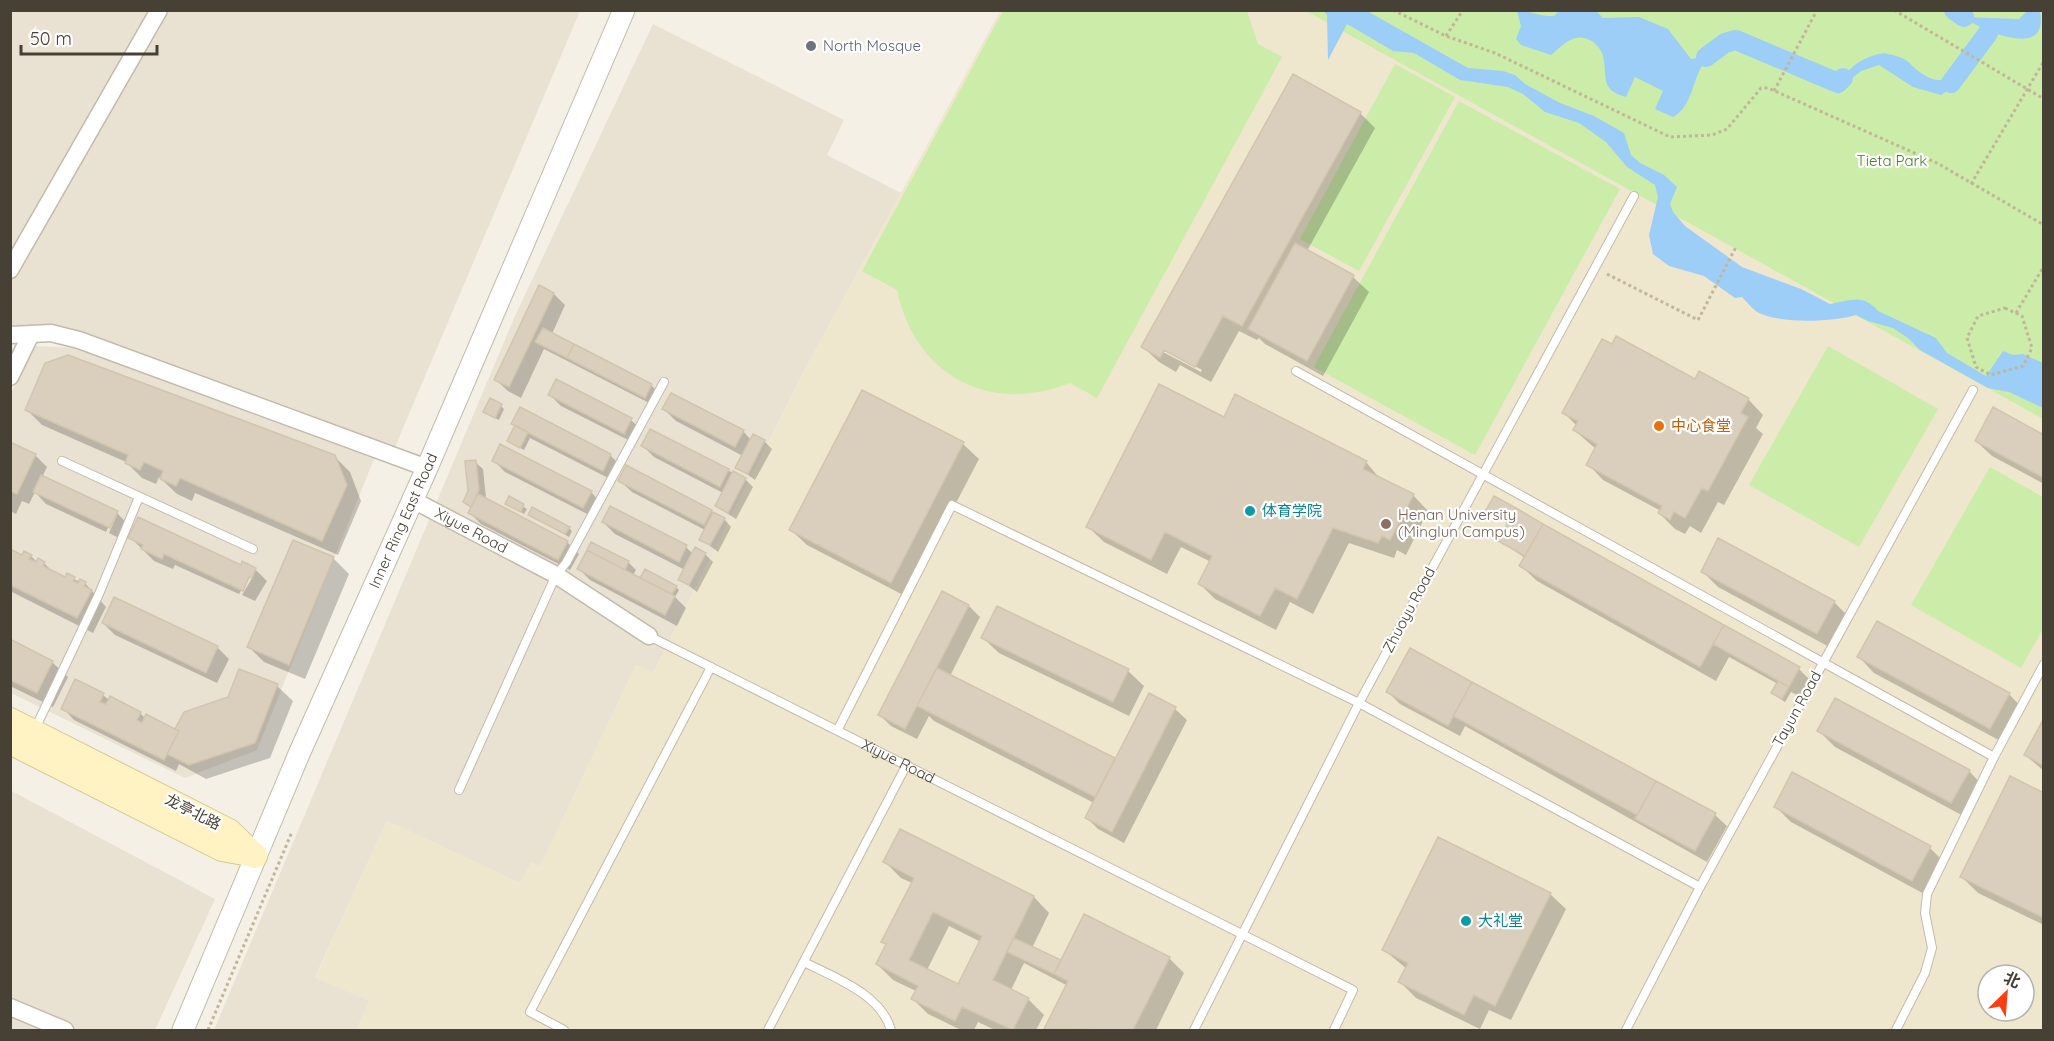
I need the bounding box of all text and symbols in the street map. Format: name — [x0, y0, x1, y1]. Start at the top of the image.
scale bar — [21, 18, 158, 56]
text: 50 m — [30, 27, 72, 50]
place label: North Mosque — [823, 36, 921, 55]
marker: North Mosque — [804, 39, 818, 53]
park label: Tieta Park — [1857, 151, 1927, 170]
place label: 中心食堂 — [1671, 416, 1731, 435]
marker: 中心食堂 — [1652, 419, 1666, 433]
street label: Inner Ring East Road — [364, 450, 441, 591]
place label: 体育学院 — [1262, 501, 1322, 520]
street label: Xiyue Road — [432, 503, 511, 557]
marker: 体育学院 — [1243, 504, 1257, 518]
place label: Henan University (Minglun Campus) — [1398, 505, 1525, 541]
marker: Henan University (Minglun Campus) — [1379, 517, 1393, 531]
street label: Zhuoyu Road — [1378, 564, 1439, 656]
street label: Tayun Road — [1768, 668, 1825, 750]
street label: Xiyue Road — [859, 735, 938, 787]
street label: 龙亭北路 — [162, 789, 224, 834]
place label: 大礼堂 — [1478, 911, 1523, 930]
marker: 大礼堂 — [1459, 914, 1473, 928]
north arrow — [1976, 963, 2036, 1023]
text: 北 — [2001, 967, 2024, 992]

